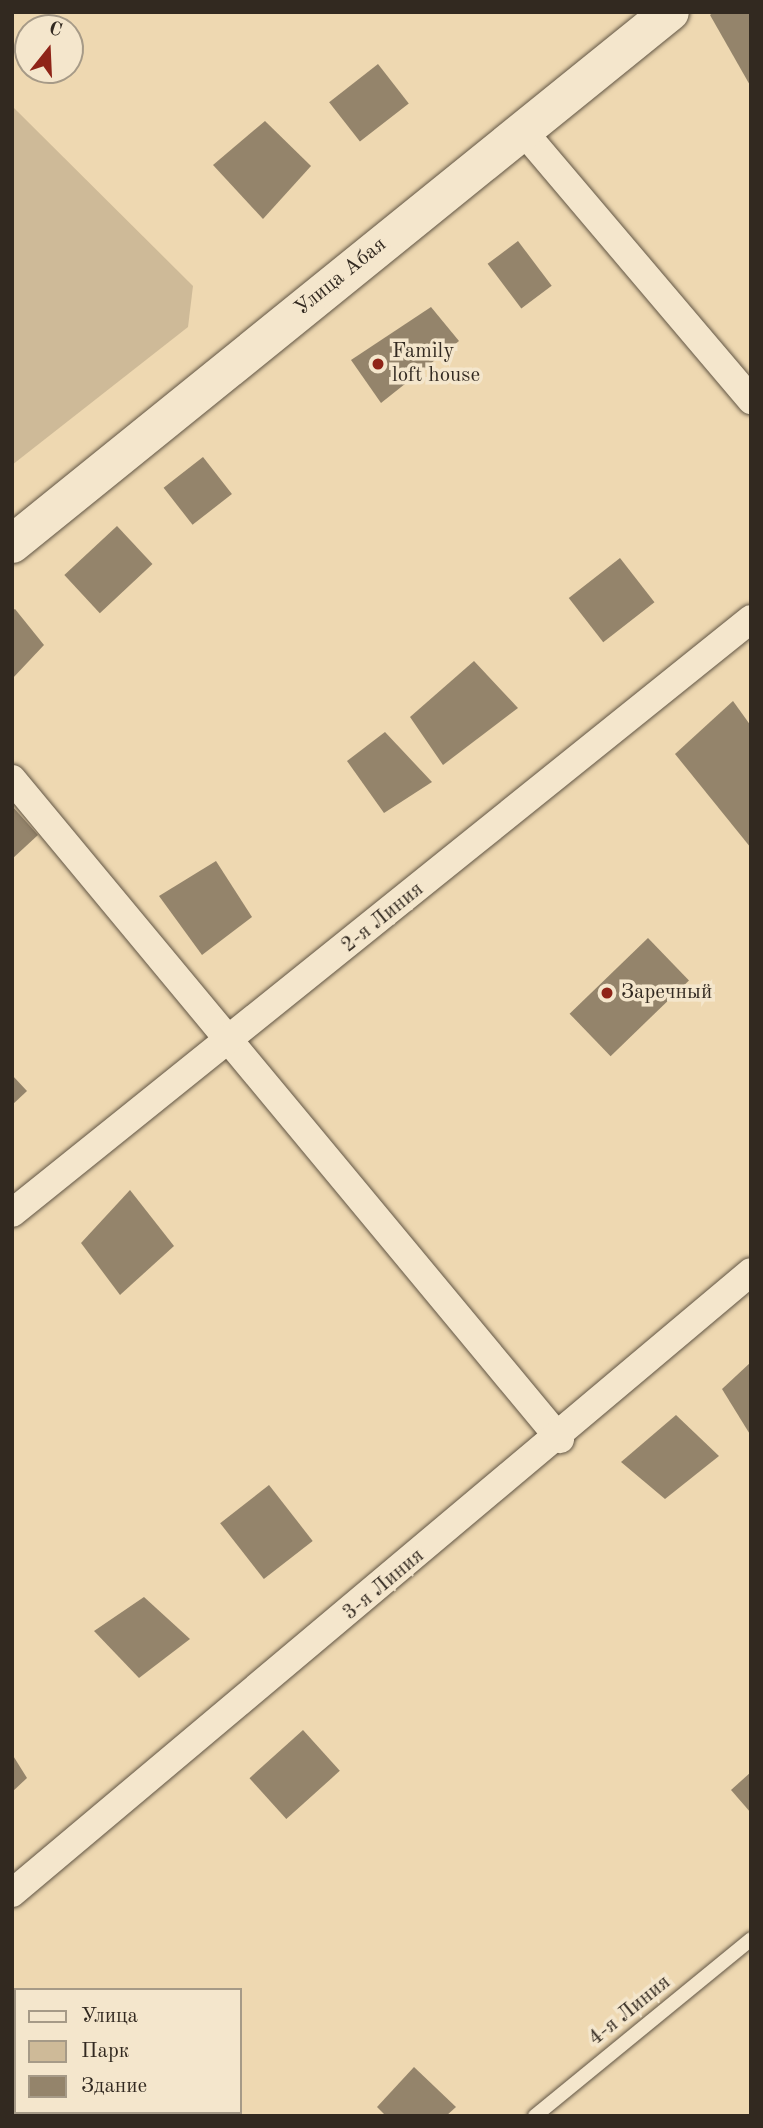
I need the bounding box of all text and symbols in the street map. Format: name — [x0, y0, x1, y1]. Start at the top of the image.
north arrow — [14, 14, 84, 84]
text: С — [46, 19, 64, 41]
street label: Улица Абая — [290, 232, 392, 322]
place label: Family loft house — [392, 339, 480, 389]
marker: Family loft house — [370, 356, 386, 372]
street label: 2-я Линия — [337, 877, 429, 959]
place label: Заречный — [621, 980, 712, 1006]
marker: Заречный — [599, 985, 615, 1001]
street label: 3-я Линия — [338, 1544, 430, 1626]
street label: 4-я Линия — [584, 1970, 676, 2052]
legend — [14, 1988, 242, 2114]
text: Улица — [81, 2006, 138, 2027]
text: Парк — [81, 2041, 129, 2062]
text: Здание — [81, 2076, 147, 2097]

